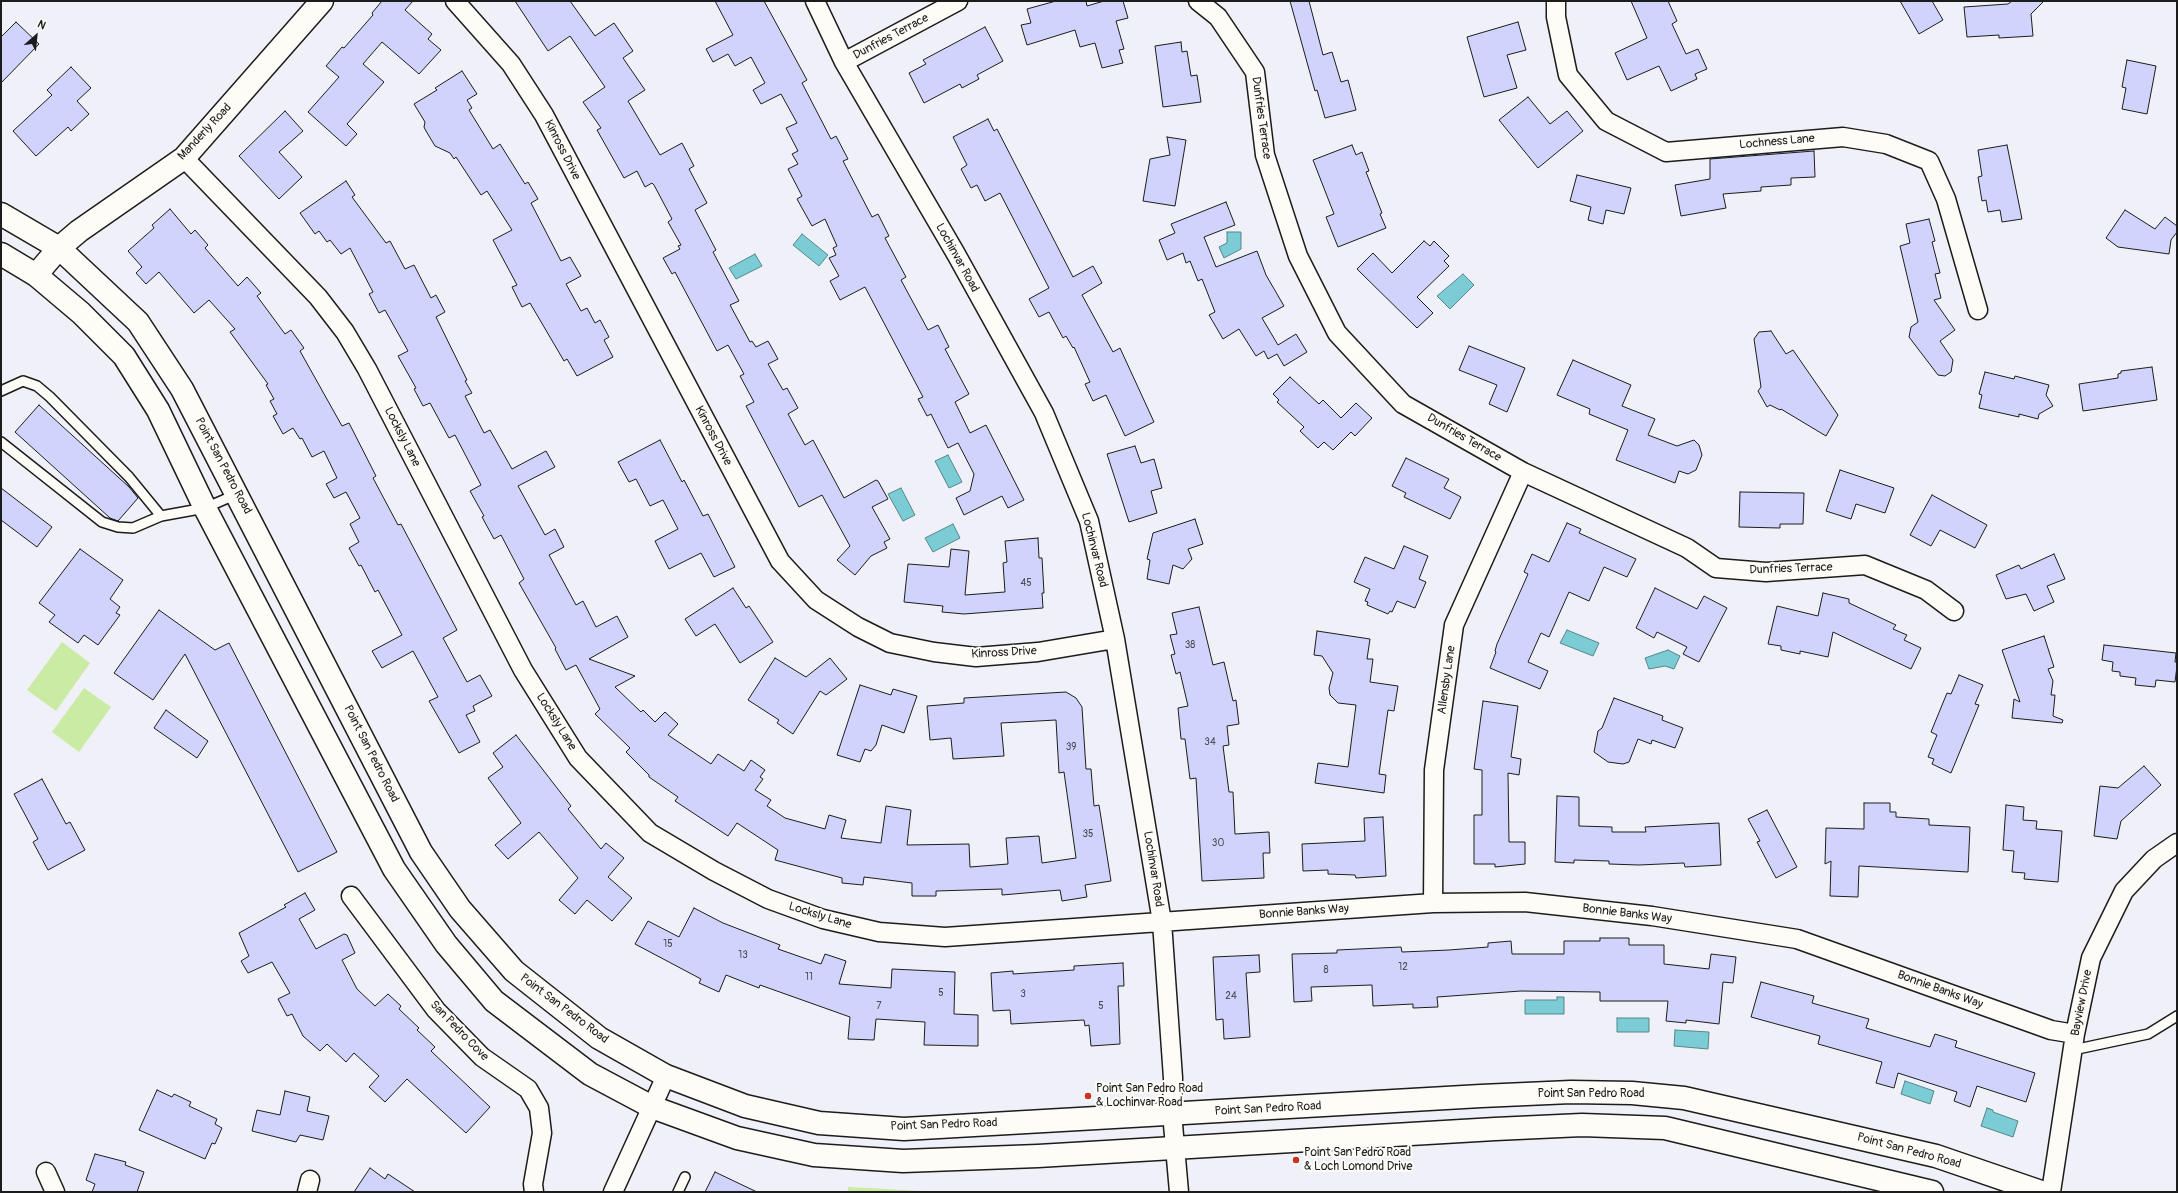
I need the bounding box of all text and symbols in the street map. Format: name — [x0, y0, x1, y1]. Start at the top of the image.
street label: Dunfries Terrace — [851, 11, 931, 63]
north arrow — [16, 16, 56, 56]
text: N — [35, 17, 48, 32]
street label: Dunfries Terrace — [1248, 76, 1274, 160]
street label: Manderly Road — [175, 101, 235, 163]
street label: Kinross Drive — [541, 118, 583, 182]
street label: Lochness Lane — [1739, 132, 1815, 152]
street label: Lochinvar Road — [932, 221, 982, 295]
street label: Kinross Drive — [691, 404, 735, 468]
street label: Locksly Lane — [381, 405, 423, 469]
street label: Dunfries Terrace — [1424, 411, 1504, 465]
street label: Point San Pedro Road — [191, 415, 255, 517]
street label: Lochinvar Road — [1078, 511, 1110, 589]
street label: Dunfries Terrace — [1749, 560, 1833, 578]
house number: 45 — [1020, 577, 1032, 589]
house number: 38 — [1185, 639, 1195, 651]
street label: Kinross Drive — [971, 644, 1037, 662]
street label: Allensby Lane — [1435, 645, 1459, 715]
street label: Locksly Lane — [533, 691, 579, 753]
street label: Point San Pedro Road — [340, 703, 402, 805]
house number: 34 — [1204, 736, 1216, 748]
house number: 39 — [1066, 741, 1076, 753]
house number: 35 — [1083, 828, 1093, 840]
street label: Lochinvar Road — [1140, 830, 1166, 908]
house number: 30 — [1212, 837, 1224, 849]
street label: Locksly Lane — [787, 900, 853, 932]
street label: Bonnie Banks Way — [1581, 901, 1673, 927]
street label: Bonnie Banks Way — [1259, 902, 1349, 922]
house number: 15 — [663, 938, 673, 950]
house number: 13 — [738, 949, 748, 961]
house number: 12 — [1398, 961, 1408, 973]
house number: 8 — [1323, 964, 1329, 976]
street label: Bonnie Banks Way — [1895, 968, 1985, 1012]
street label: Bayview Drive — [2069, 969, 2095, 1037]
street label: Point San Pedro Road — [517, 971, 611, 1047]
house number: 11 — [805, 971, 813, 983]
house number: 5 — [938, 987, 944, 999]
house number: 3 — [1020, 988, 1026, 1000]
house number: 24 — [1225, 990, 1237, 1002]
street label: San Pedro Cove — [427, 998, 491, 1064]
house number: 7 — [876, 1000, 882, 1012]
house number: 5 — [1098, 1000, 1104, 1012]
place label: Point San Pedro Road & Lochinvar Road — [1096, 1082, 1203, 1110]
street label: Point San Pedro Road — [1537, 1087, 1645, 1101]
marker: Point San Pedro Road & Lochinvar Road — [1083, 1091, 1093, 1101]
street label: Point San Pedro Road — [1214, 1099, 1322, 1119]
street label: Point San Pedro Road — [890, 1116, 998, 1134]
street label: Point San Pedro Road — [1855, 1130, 1963, 1172]
place label: Point San Pedro Road & Loch Lomond Drive — [1304, 1146, 1412, 1174]
marker: Point San Pedro Road & Loch Lomond Drive — [1291, 1155, 1301, 1165]

